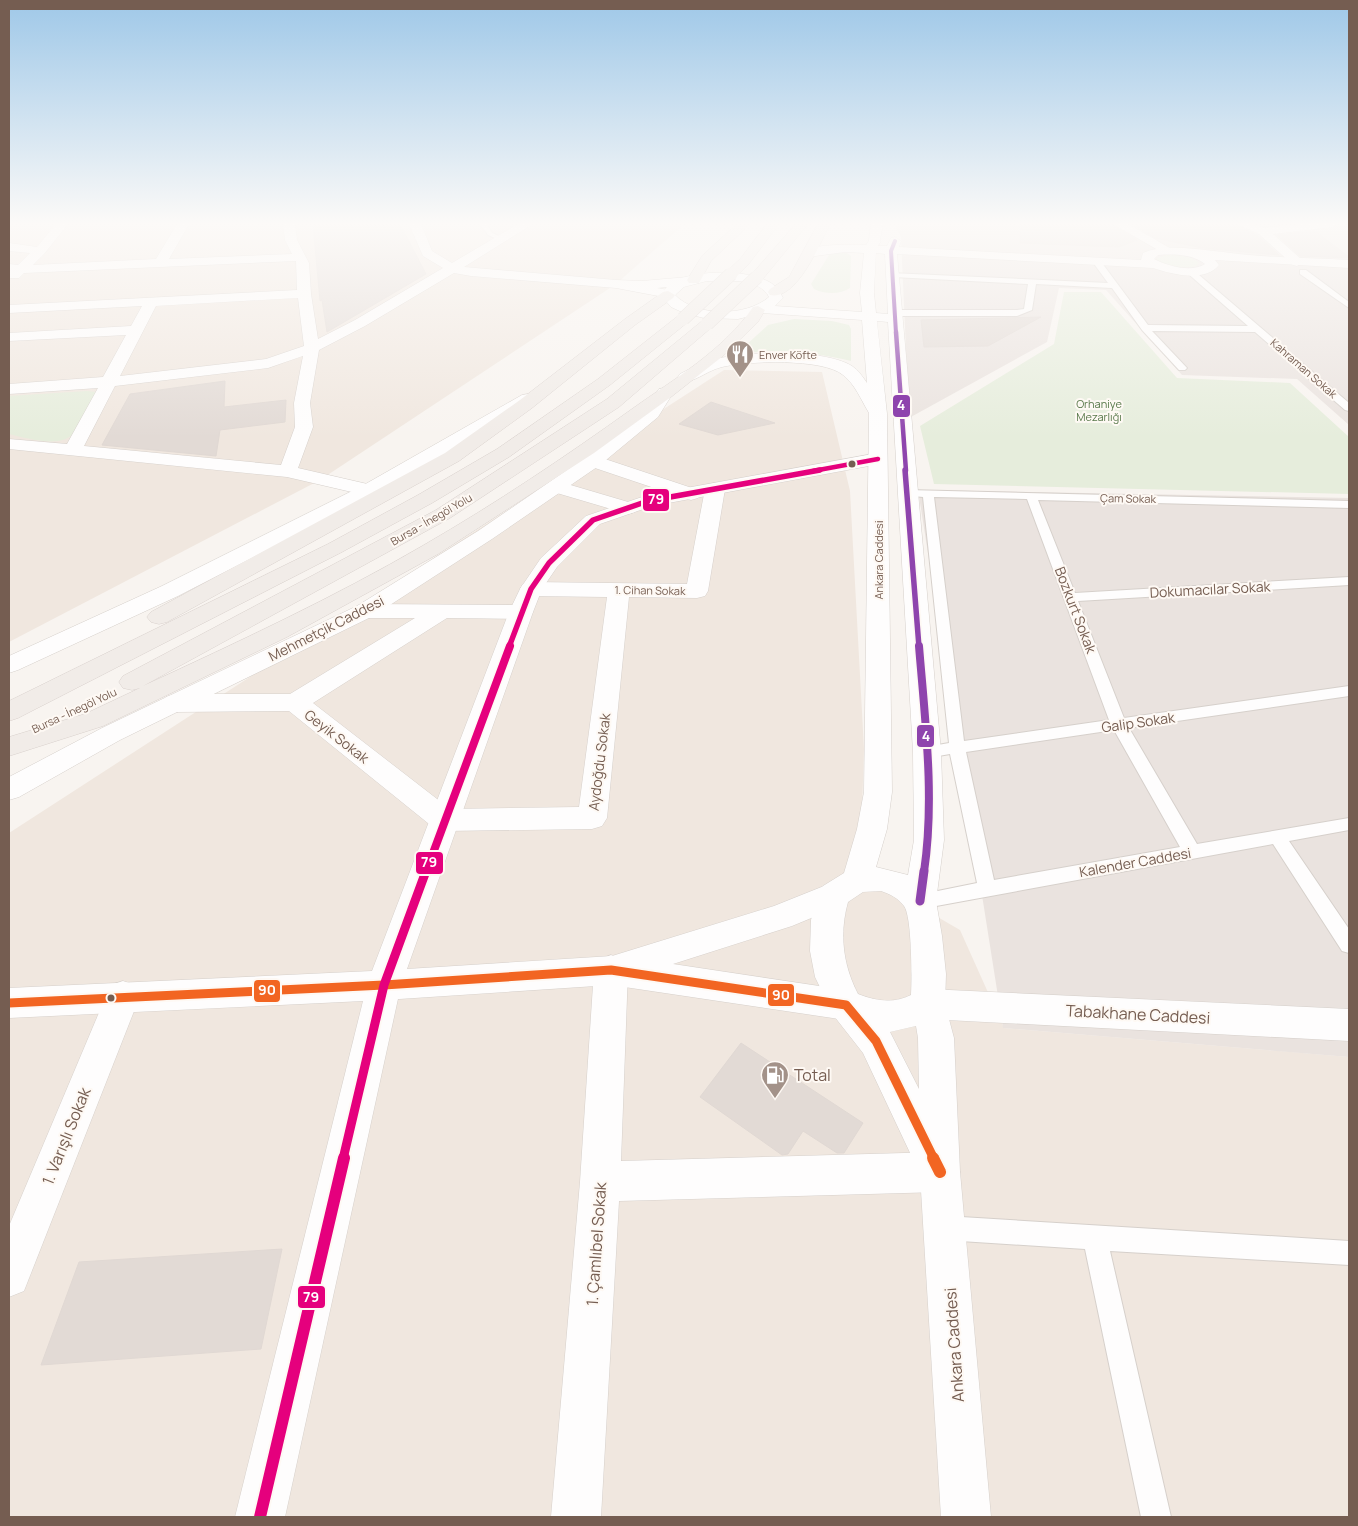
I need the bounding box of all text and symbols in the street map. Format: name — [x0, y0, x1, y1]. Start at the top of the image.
street label: Kahraman Sokak — [1268, 335, 1341, 401]
restaurant icon: Enver Köfte — [725, 339, 755, 378]
place label: Enver Köfte — [759, 347, 817, 362]
line badge: 4 — [892, 394, 911, 418]
text: 4 — [897, 395, 905, 414]
park label: Orhaniye Mezarlığı — [1076, 396, 1122, 424]
unlabelled marker — [847, 459, 857, 469]
line badge: 79 — [642, 488, 670, 512]
street label: Bursa - İnegöl Yolu — [387, 489, 475, 549]
text: 79 — [648, 489, 664, 508]
street label: Çam Sokak — [1100, 490, 1157, 506]
street label: Ankara Caddesi — [871, 521, 886, 599]
street label: Bozkurt Sokak — [1051, 564, 1102, 657]
street label: Dokumacılar Sokak — [1149, 576, 1272, 602]
street label: 1. Cihan Sokak — [614, 582, 686, 598]
street label: Mehmetçik Caddesi — [265, 591, 387, 665]
street label: Bursa - İnegöl Yolu — [29, 684, 119, 736]
street label: Geyik Sokak — [301, 705, 374, 768]
street label: Galip Sokak — [1100, 707, 1177, 737]
street label: Aydoğdu Sokak — [584, 711, 615, 812]
line badge: 4 — [916, 724, 935, 748]
text: 4 — [922, 726, 930, 745]
street label: Kalender Caddesi — [1078, 843, 1192, 881]
line badge: 79 — [415, 851, 444, 875]
text: 79 — [421, 852, 437, 871]
line badge: 90 — [253, 979, 281, 1003]
text: 90 — [258, 980, 276, 999]
line badge: 90 — [767, 983, 795, 1007]
text: 90 — [772, 985, 790, 1004]
unlabelled marker — [106, 993, 116, 1003]
street label: Tabakhane Caddesi — [1065, 999, 1211, 1029]
fuel station icon: Total — [760, 1060, 790, 1099]
place label: Total — [794, 1064, 831, 1086]
street label: 1. Varışlı Sokak — [36, 1083, 96, 1188]
street label: 1. Çamlıbel Sokak — [581, 1180, 611, 1307]
line badge: 79 — [297, 1285, 326, 1309]
text: 79 — [303, 1287, 319, 1306]
street label: Ankara Caddesi — [939, 1287, 969, 1403]

